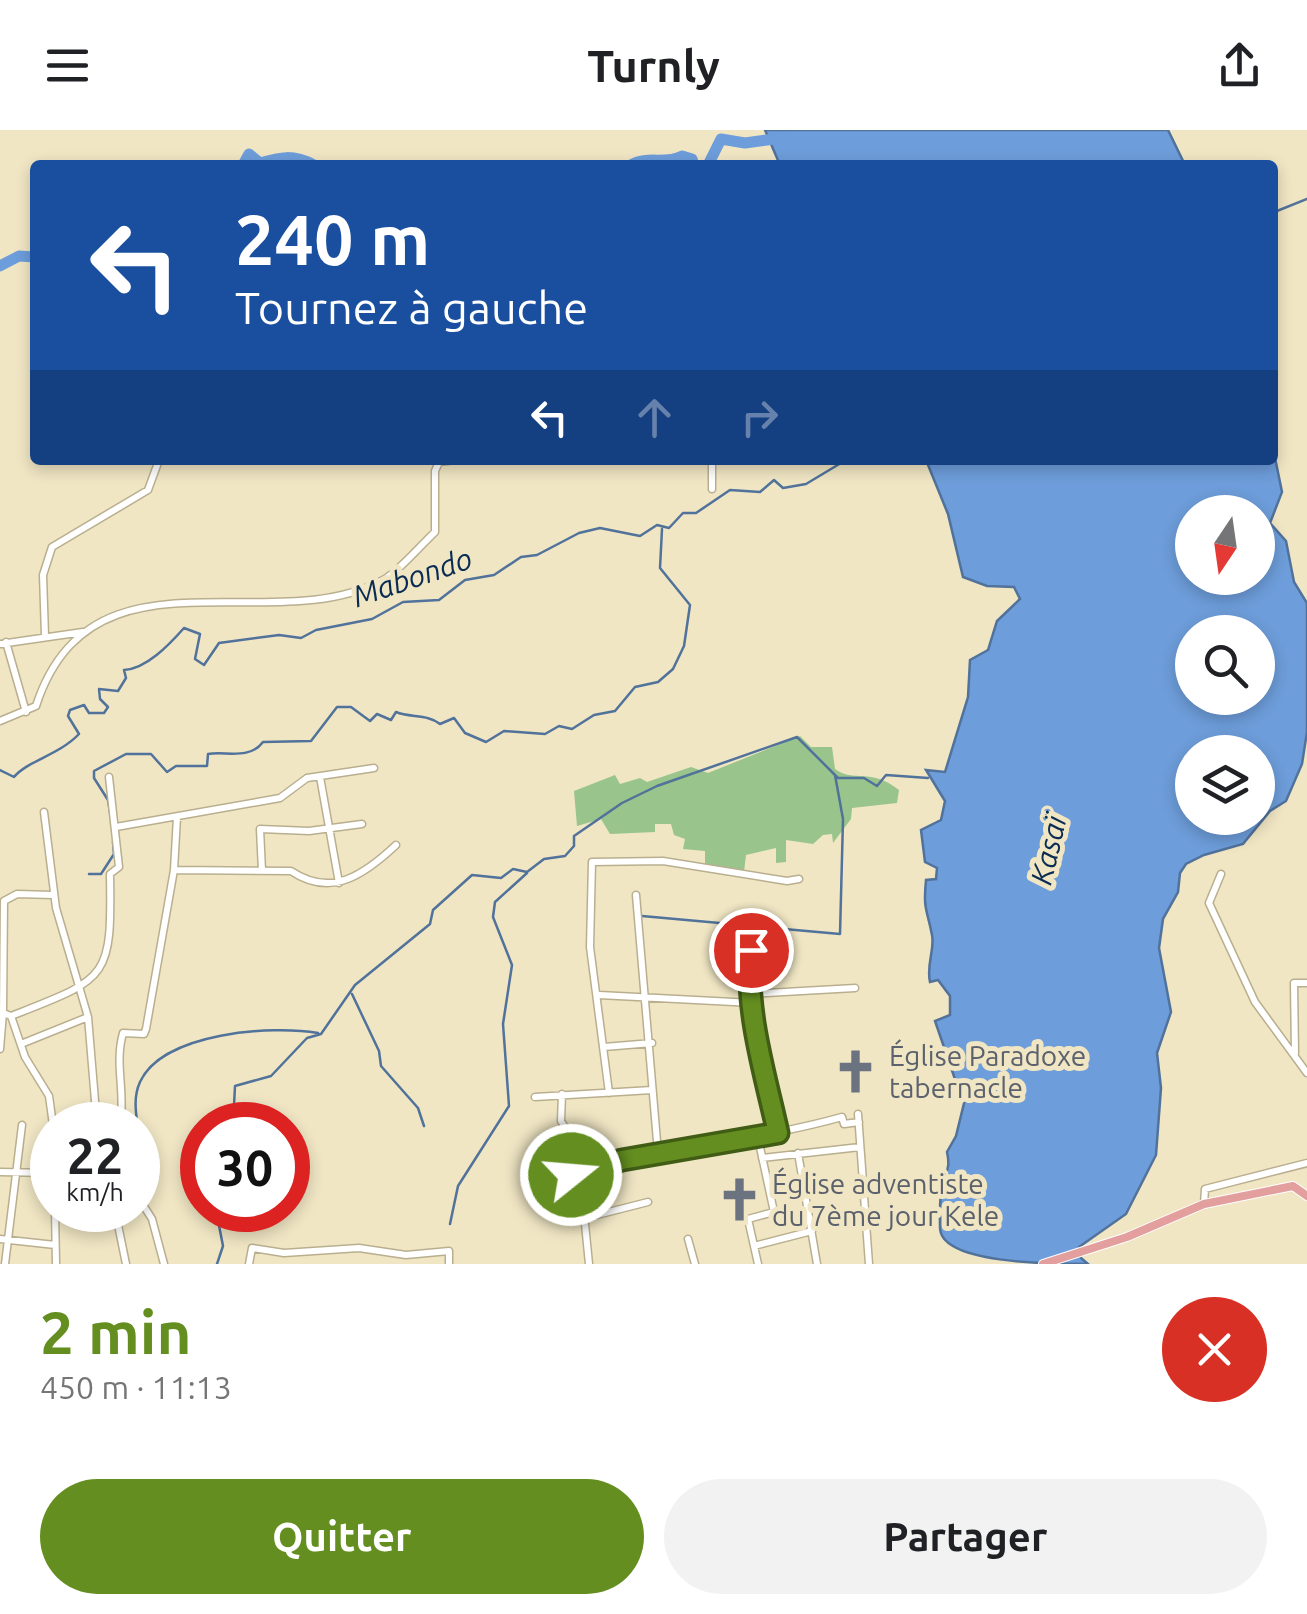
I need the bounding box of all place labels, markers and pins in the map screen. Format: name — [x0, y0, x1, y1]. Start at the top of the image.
pin — [709, 908, 794, 993]
place label: Église Paradoxe tabernacle — [889, 1039, 1086, 1103]
church icon: Église Paradoxe tabernacle — [832, 1047, 880, 1095]
place label: Église adventiste du 7ème jour Kele — [772, 1167, 999, 1231]
church icon: Église adventiste du 7ème jour Kele — [715, 1175, 763, 1223]

